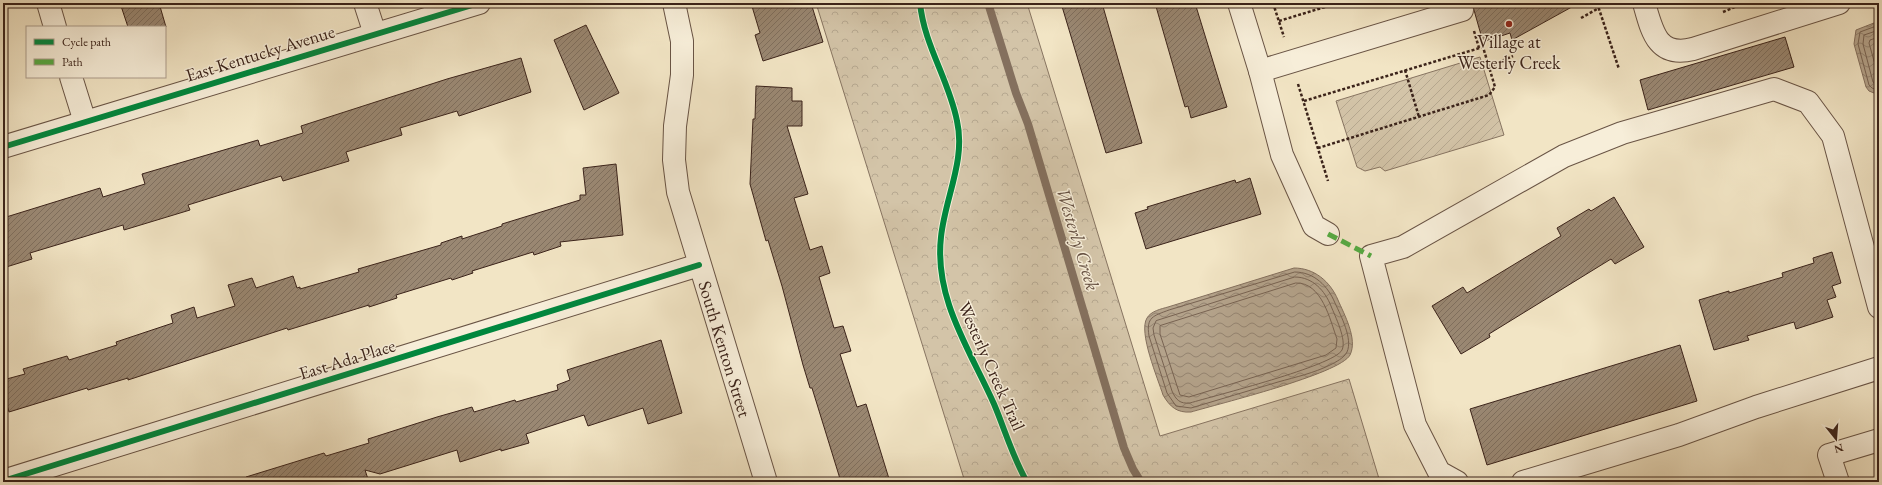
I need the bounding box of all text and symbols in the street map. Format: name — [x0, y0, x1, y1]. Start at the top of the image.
street label: East Kentucky Avenue — [183, 19, 337, 87]
marker: Village at Westerly Creek — [1504, 19, 1514, 29]
legend — [26, 26, 166, 78]
place label: Village at Westerly Creek — [1457, 30, 1561, 74]
text: Cycle path — [62, 34, 111, 50]
text: Path — [62, 54, 83, 70]
water label: Westerly Creek — [1050, 184, 1106, 294]
street label: South Kenton Street — [693, 278, 757, 420]
street label: Westerly Creek Trail — [953, 298, 1031, 434]
street label: East Ada Place — [296, 333, 398, 385]
north arrow — [1816, 419, 1856, 459]
text: N — [1833, 441, 1845, 457]

